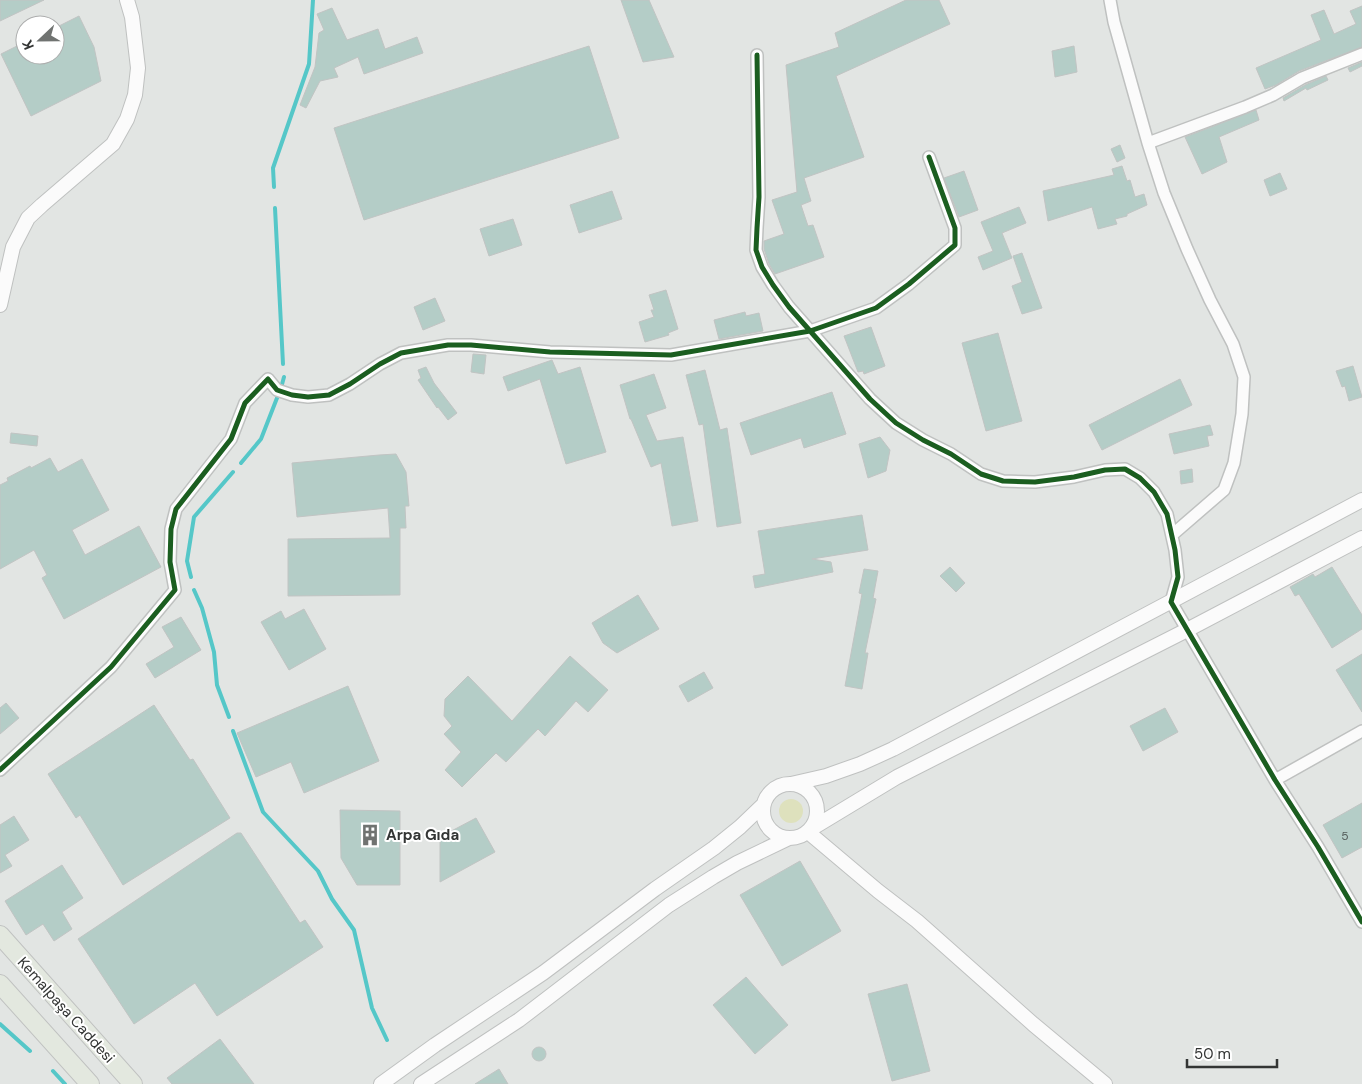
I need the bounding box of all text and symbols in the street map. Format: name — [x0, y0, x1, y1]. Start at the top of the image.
north arrow — [15, 15, 65, 65]
text: K — [18, 37, 38, 52]
building icon: Arpa Gıda — [357, 822, 383, 848]
place label: Arpa Gıda — [386, 825, 459, 845]
house number: 5 — [1341, 828, 1349, 844]
street label: Kemalpaşa Caddesi — [13, 953, 119, 1067]
scale bar — [1187, 1036, 1277, 1068]
text: 50 m — [1194, 1044, 1231, 1064]

